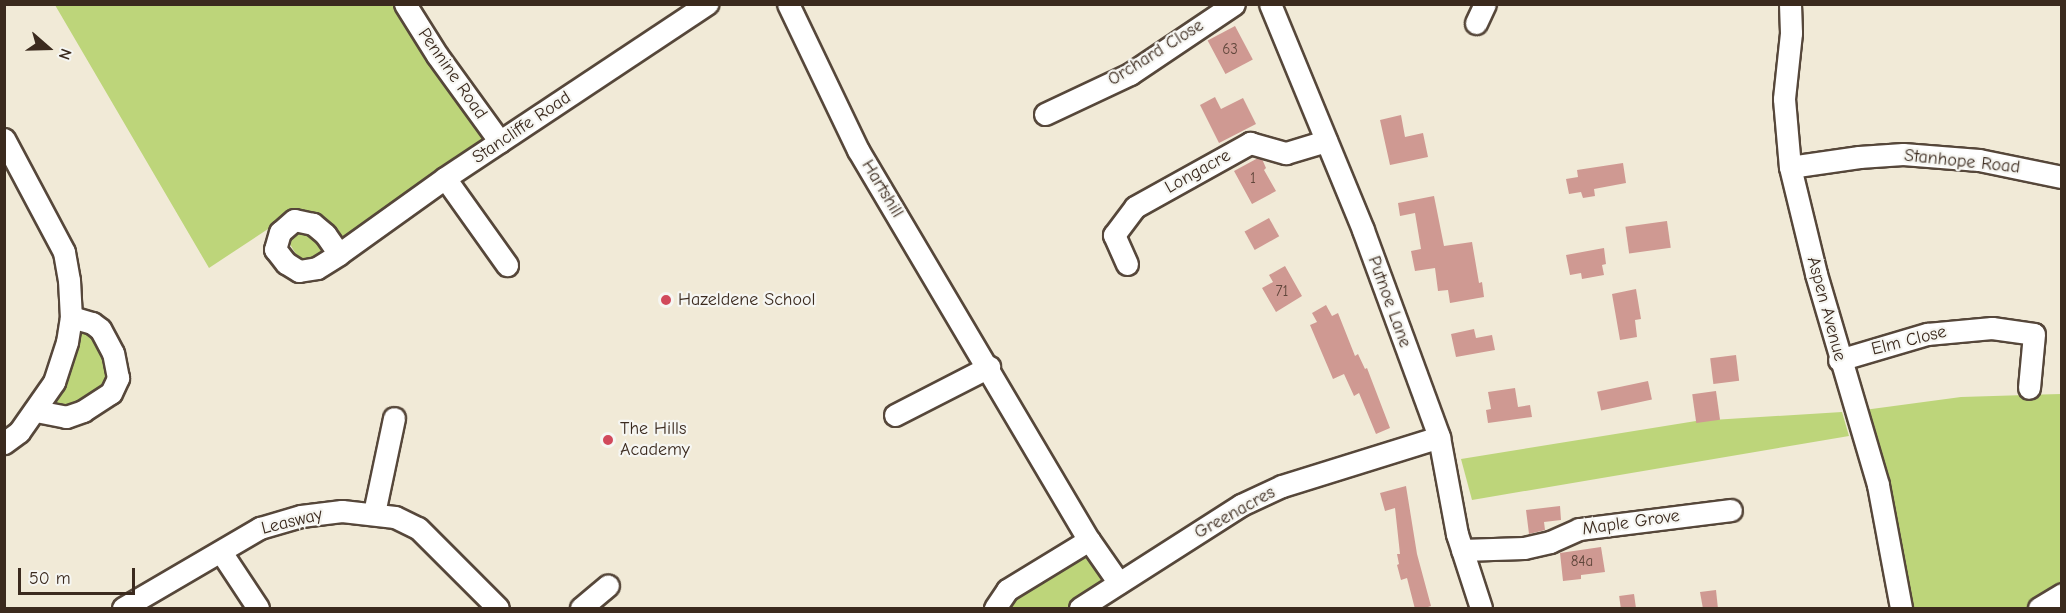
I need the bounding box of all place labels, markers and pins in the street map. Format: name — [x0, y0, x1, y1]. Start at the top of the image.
place label: Hazeldene School — [678, 289, 815, 311]
marker: Hazeldene School — [659, 293, 673, 307]
place label: The Hills Academy — [620, 419, 690, 462]
marker: The Hills Academy — [601, 433, 615, 447]

